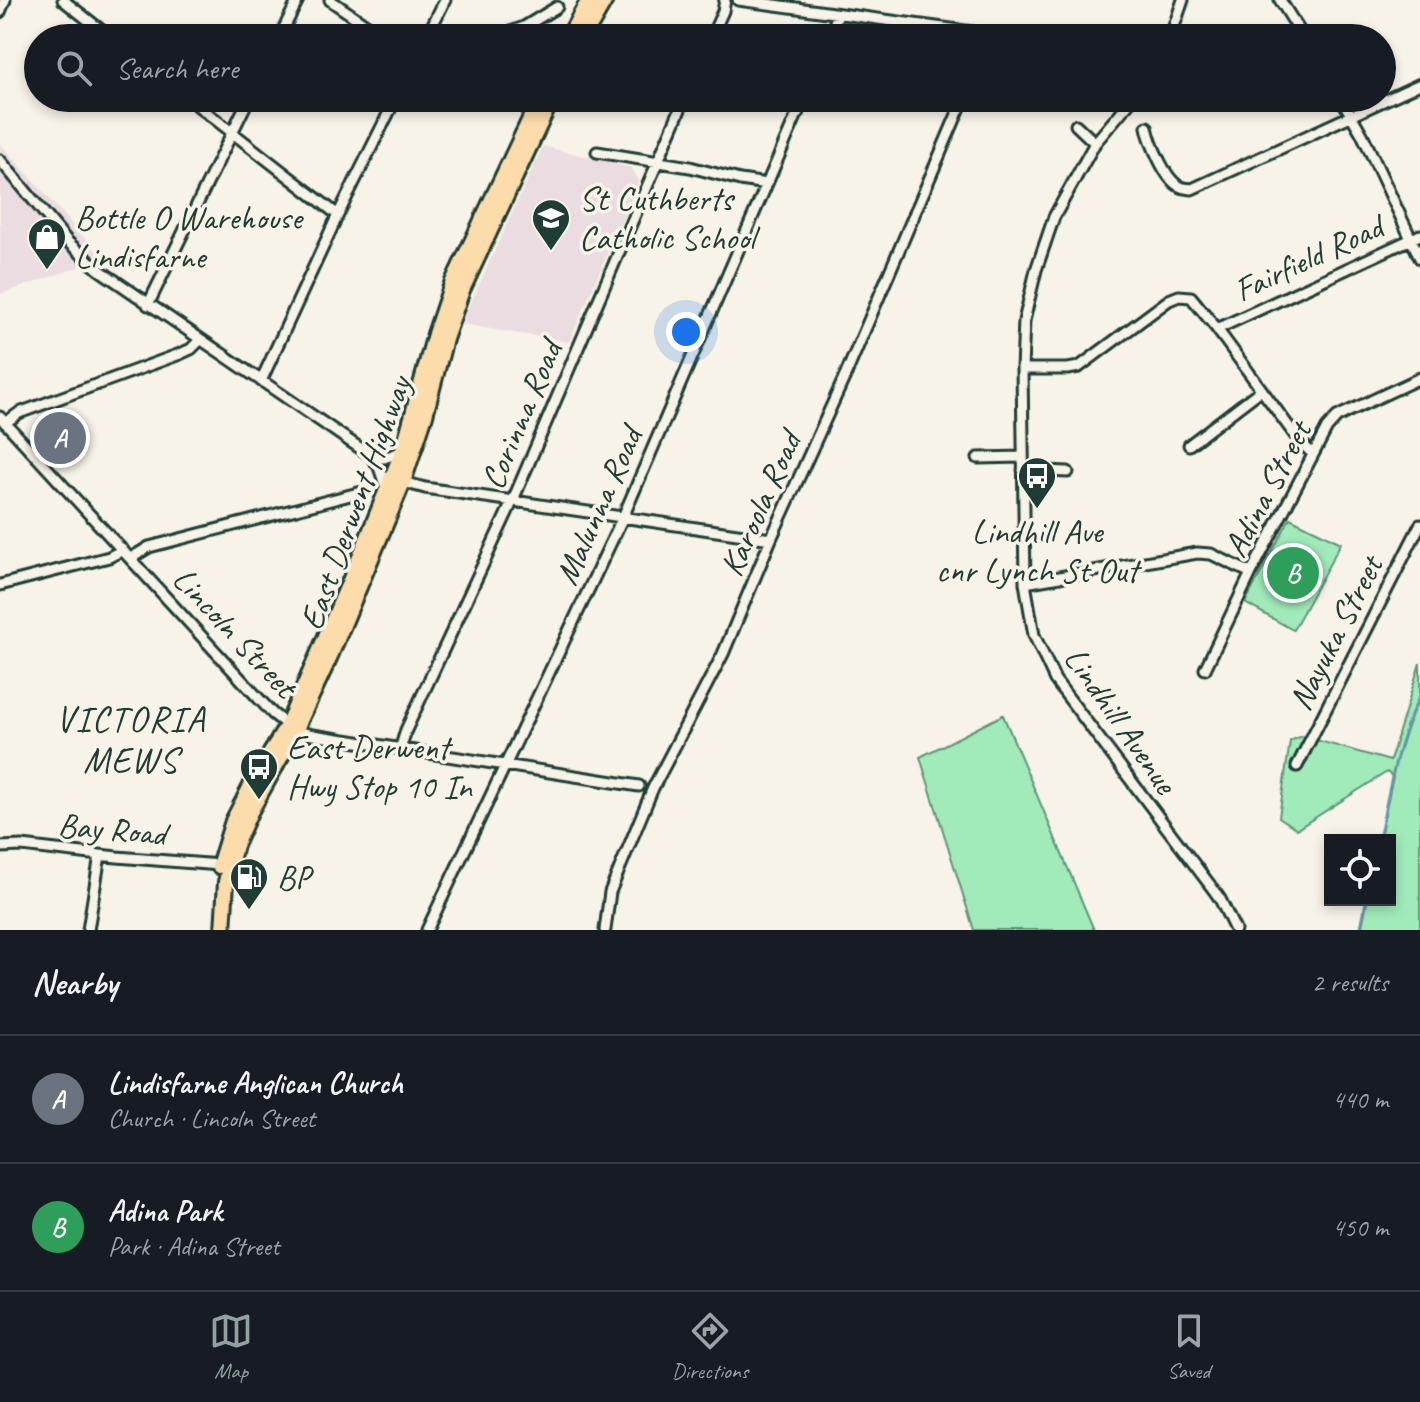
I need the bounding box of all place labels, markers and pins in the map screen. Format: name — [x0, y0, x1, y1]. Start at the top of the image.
place label: St Cuthberts Catholic School — [579, 177, 761, 259]
place label: Bottle O Warehouse Lindisfarne — [75, 196, 305, 278]
school or university icon: St Cuthberts Catholic School — [530, 197, 572, 252]
shop icon: Bottle O Warehouse Lindisfarne — [26, 216, 68, 271]
pin: A — [34, 408, 86, 468]
bus stop icon: Lindhill Ave cnr Lynch St Out — [1016, 455, 1058, 510]
place label: Lindhill Ave cnr Lynch St Out — [936, 510, 1143, 592]
pin: B — [1267, 543, 1319, 603]
place label: East Derwent Hwy Stop 10 In — [287, 726, 473, 808]
bus stop icon: East Derwent Hwy Stop 10 In — [238, 746, 280, 801]
fuel station icon: BP — [228, 856, 270, 911]
place label: BP — [277, 856, 314, 899]

